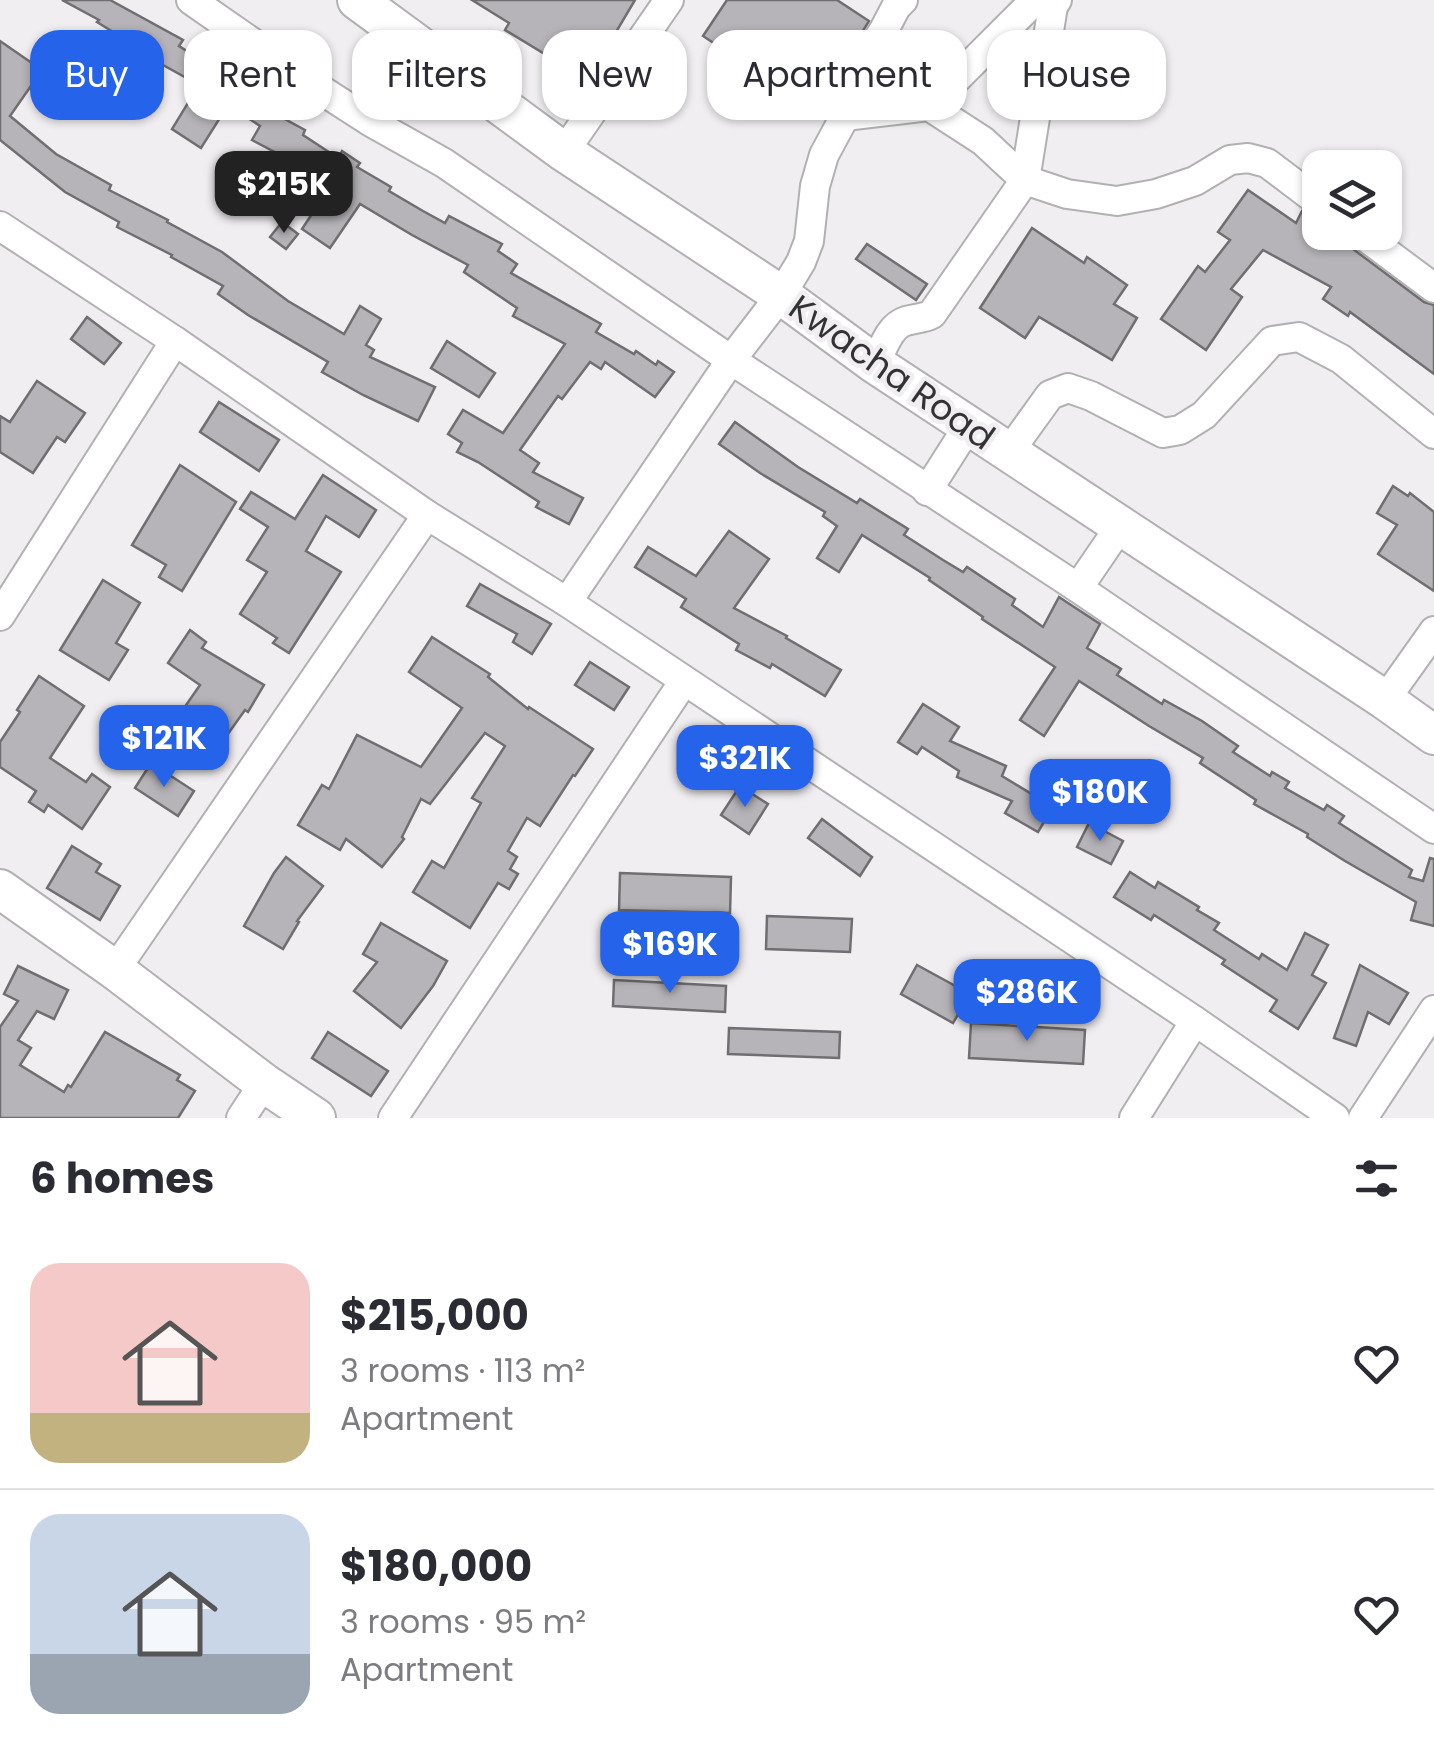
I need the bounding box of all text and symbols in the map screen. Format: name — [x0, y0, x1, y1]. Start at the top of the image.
chip: Buy — [30, 30, 164, 120]
chip: Rent — [184, 30, 332, 120]
chip: Filters — [352, 30, 522, 120]
chip: New — [542, 30, 687, 120]
chip: Apartment — [707, 30, 967, 120]
chip: House — [987, 30, 1166, 120]
map controls — [1302, 150, 1402, 250]
button: layers — [1302, 150, 1402, 250]
pin: $215K — [214, 151, 354, 236]
text: $215K — [237, 161, 331, 206]
street label: Kwacha Road — [779, 283, 1005, 461]
pin: $121K — [94, 705, 234, 790]
text: $121K — [121, 715, 207, 760]
pin: $321K — [675, 725, 815, 810]
text: $321K — [698, 735, 792, 780]
pin: $180K — [1030, 759, 1170, 844]
text: $180K — [1052, 769, 1149, 814]
pin: $169K — [600, 911, 740, 996]
text: $169K — [622, 921, 718, 966]
pin: $286K — [957, 959, 1097, 1044]
text: $286K — [976, 969, 1078, 1014]
text: 6 homes — [30, 1149, 215, 1208]
icon: filters — [1349, 1151, 1404, 1206]
text: $215,000 — [340, 1286, 529, 1345]
icon: home — [110, 1303, 230, 1423]
icon: heart — [1349, 1336, 1404, 1391]
text: 3 rooms · 113 m² — [340, 1348, 585, 1393]
text: Apartment — [340, 1396, 513, 1441]
text: $180,000 — [340, 1537, 532, 1596]
icon: home — [110, 1554, 230, 1674]
icon: heart — [1349, 1587, 1404, 1642]
text: 3 rooms · 95 m² — [340, 1599, 586, 1644]
text: Apartment — [340, 1647, 513, 1692]

